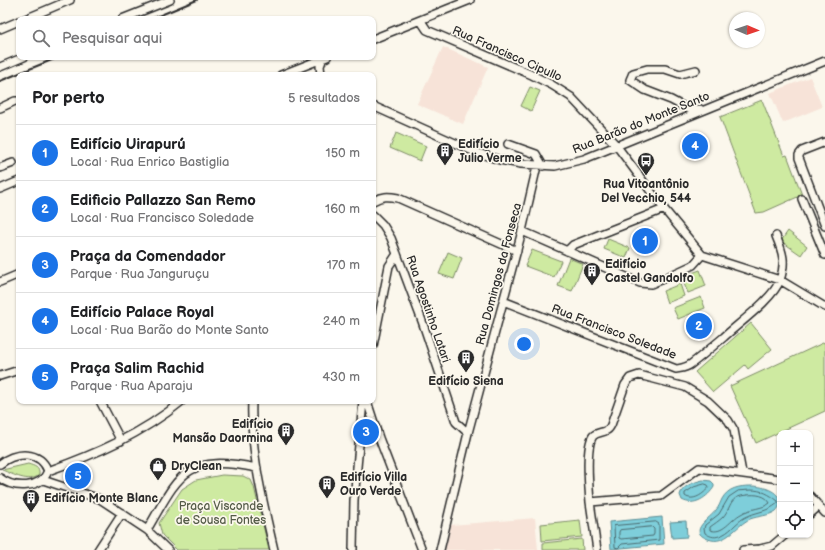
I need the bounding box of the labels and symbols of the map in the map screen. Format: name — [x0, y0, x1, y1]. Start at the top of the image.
north arrow — [729, 12, 765, 48]
street label: Rua Francisco Cipullo — [450, 23, 564, 85]
street label: Rua Barão do Monte Santo — [570, 89, 712, 157]
pin: 4 — [682, 131, 708, 161]
place label: Edifício Julio Verme — [458, 137, 522, 166]
building icon: Edifício Julio Verme — [435, 141, 455, 166]
bus stop icon: Rua Vitoantônio Del Vecchio, 544 — [636, 151, 656, 176]
place label: Rua Vitoantônio Del Vecchio, 544 — [601, 177, 691, 206]
street label: Rua Domingos da Fonseca — [473, 201, 525, 347]
pin: 1 — [632, 226, 658, 256]
street label: Rua Agostinho Latari — [403, 253, 453, 365]
place label: Edifício Castel Gandolfo — [605, 257, 694, 286]
building icon: Edifício Castel Gandolfo — [582, 261, 602, 286]
street label: Rua Francisco Soledade — [549, 301, 679, 363]
pin: 2 — [686, 311, 712, 341]
your location — [514, 334, 534, 354]
building icon: Edifício Siena — [456, 348, 476, 373]
place label: Edifício Siena — [428, 374, 504, 389]
place label: Edifício Mansão Daormina — [173, 417, 273, 446]
pin: 3 — [353, 417, 379, 447]
building icon: Edifício Mansão Daormina — [276, 421, 296, 446]
shop icon: DryClean — [148, 456, 168, 481]
place label: DryClean — [171, 459, 222, 474]
pin: 5 — [65, 461, 91, 491]
place label: Edifício Villa Ouro Verde — [340, 470, 407, 499]
building icon: Edifício Villa Ouro Verde — [317, 474, 337, 499]
building icon: Edifício Monte Blanc — [21, 488, 41, 513]
place label: Edifício Monte Blanc — [44, 491, 158, 506]
park label: Praça Visconde de Sousa Fontes — [176, 499, 266, 528]

